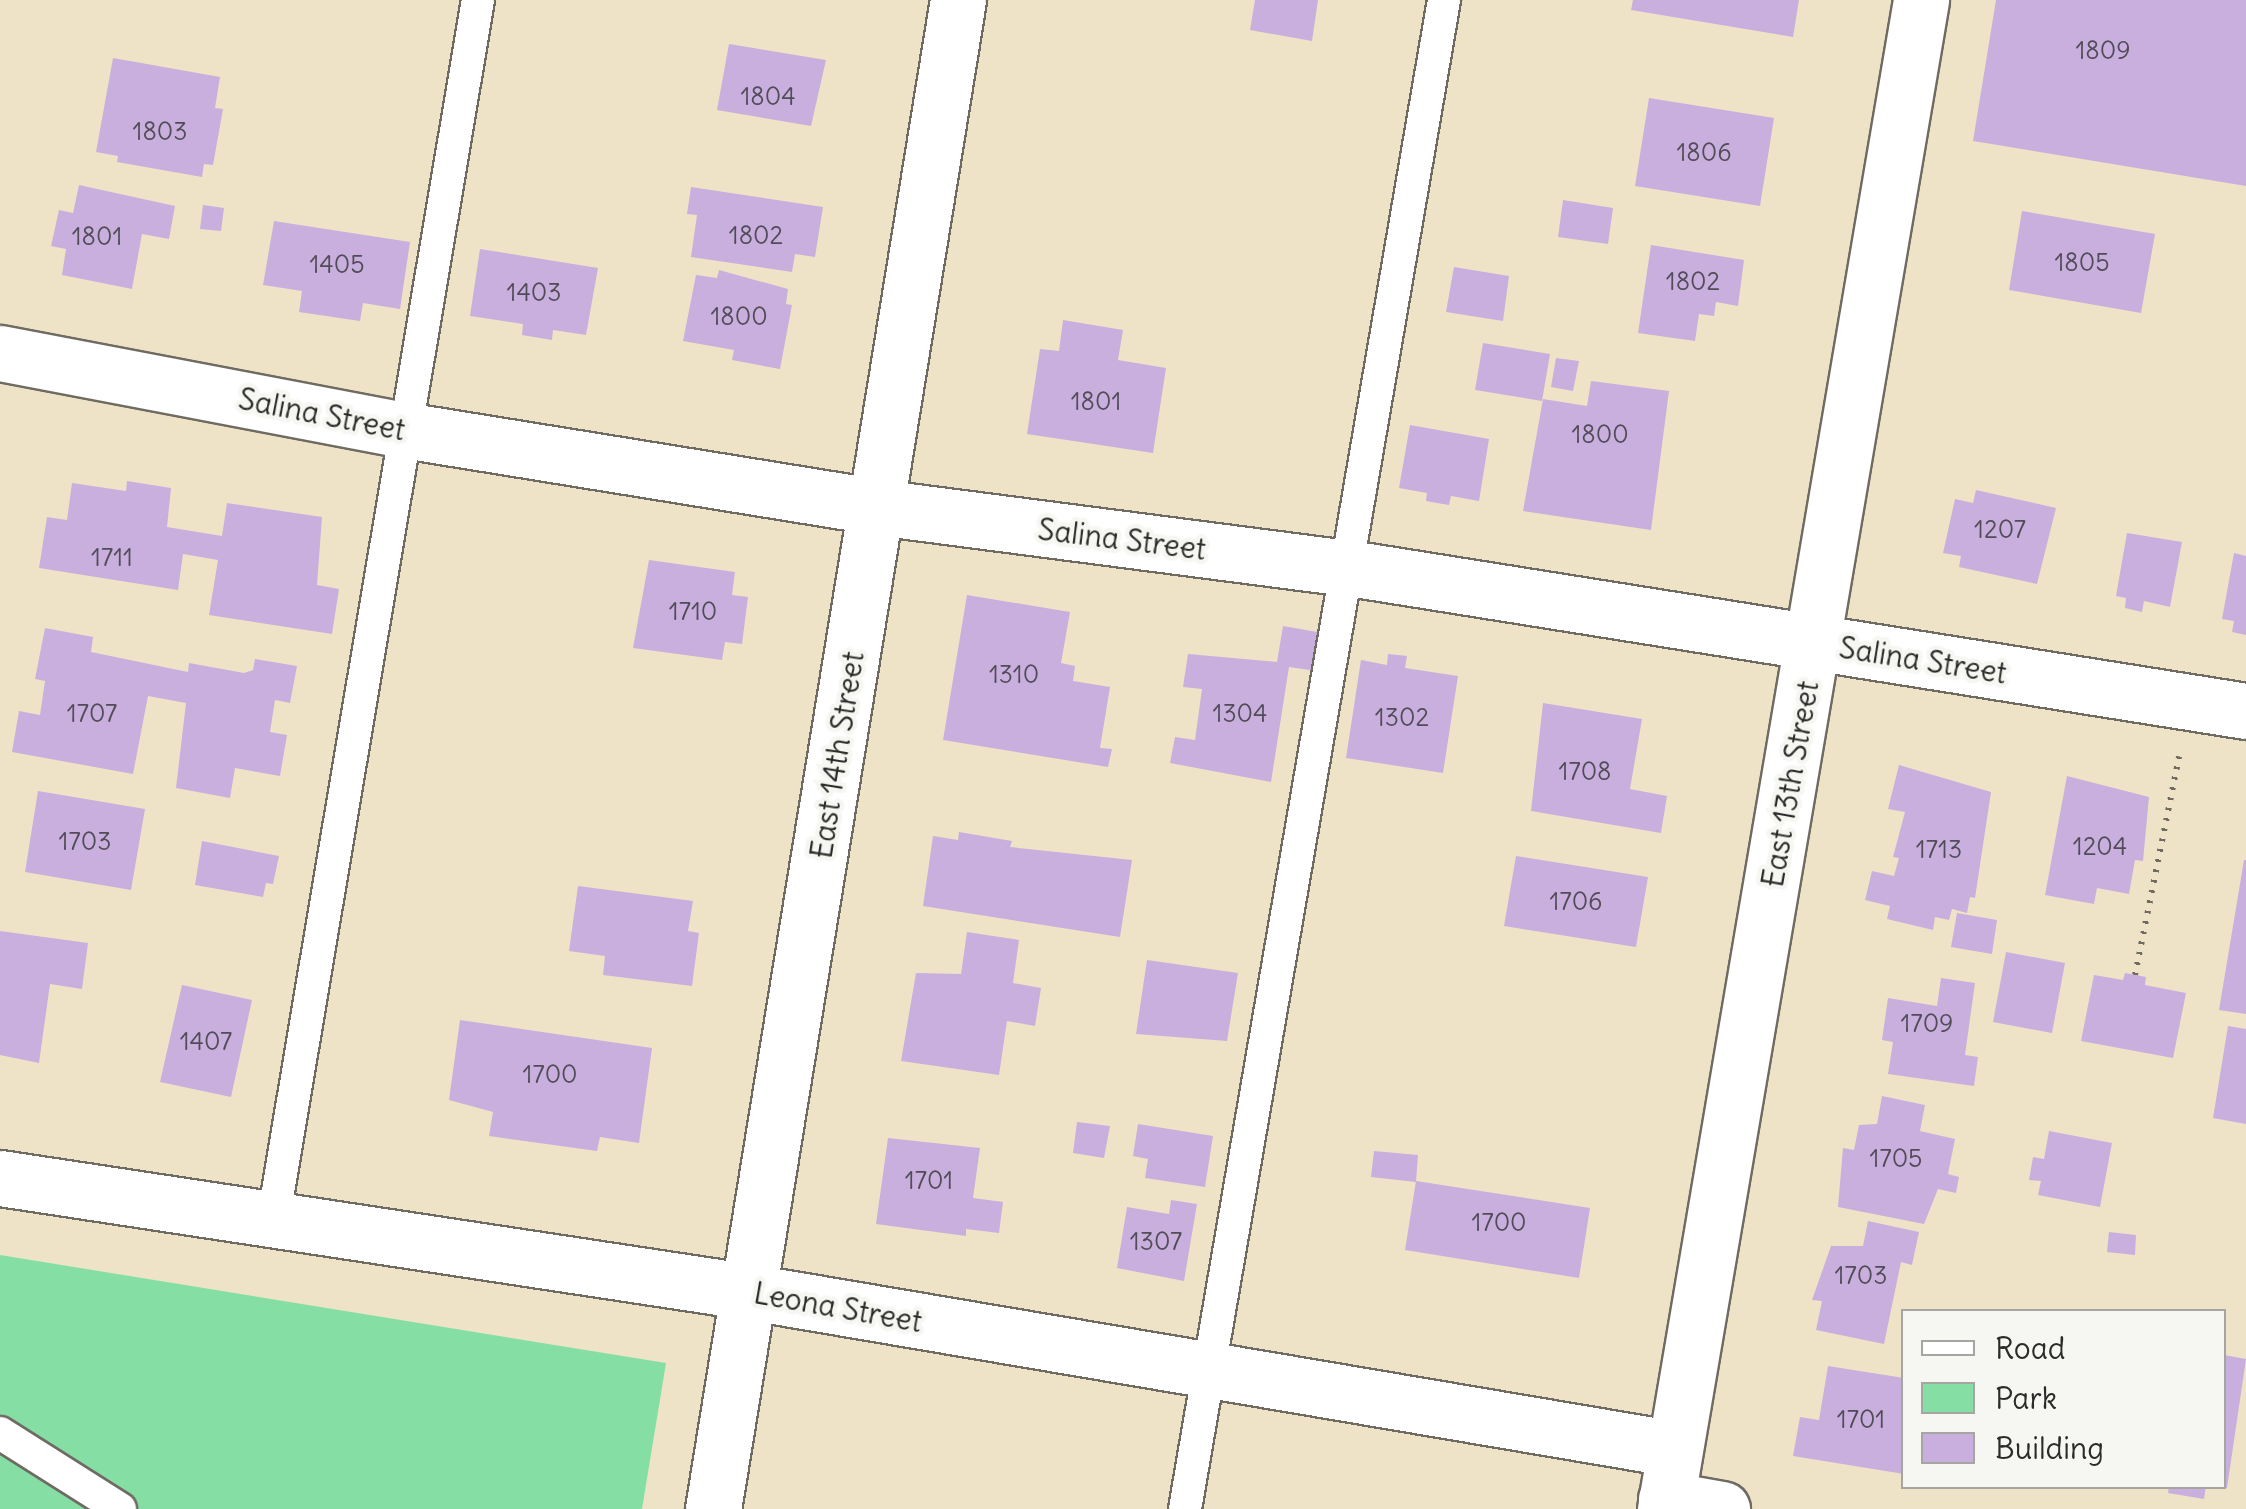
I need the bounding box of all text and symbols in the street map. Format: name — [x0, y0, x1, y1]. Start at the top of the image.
house number: 1809 — [2075, 35, 2131, 65]
house number: 1804 — [740, 81, 796, 111]
house number: 1803 — [133, 116, 187, 146]
house number: 1806 — [1676, 137, 1732, 167]
house number: 1802 — [729, 220, 783, 250]
house number: 1801 — [72, 221, 122, 251]
house number: 1805 — [2054, 247, 2110, 277]
house number: 1405 — [309, 249, 365, 279]
house number: 1802 — [1666, 266, 1720, 296]
house number: 1403 — [506, 277, 562, 307]
house number: 1800 — [710, 301, 768, 331]
street label: Salina Street — [236, 380, 408, 448]
house number: 1801 — [1071, 386, 1121, 416]
house number: 1800 — [1571, 419, 1629, 449]
street label: Salina Street — [1036, 511, 1208, 567]
house number: 1207 — [1974, 514, 2026, 544]
house number: 1711 — [91, 542, 133, 572]
house number: 1710 — [669, 596, 717, 626]
street label: Salina Street — [1837, 629, 2009, 691]
street label: East 14th Street — [803, 649, 871, 861]
house number: 1310 — [989, 659, 1039, 689]
street label: East 13th Street — [1754, 678, 1826, 890]
house number: 1707 — [67, 698, 117, 728]
house number: 1304 — [1212, 698, 1268, 728]
house number: 1302 — [1375, 702, 1429, 732]
house number: 1708 — [1558, 756, 1612, 786]
house number: 1703 — [59, 826, 111, 856]
house number: 1204 — [2073, 831, 2127, 861]
house number: 1713 — [1916, 834, 1962, 864]
house number: 1706 — [1549, 886, 1603, 916]
house number: 1709 — [1901, 1008, 1953, 1038]
house number: 1407 — [180, 1026, 232, 1056]
house number: 1700 — [522, 1059, 578, 1089]
house number: 1705 — [1870, 1143, 1922, 1173]
house number: 1701 — [905, 1165, 953, 1195]
house number: 1700 — [1471, 1207, 1527, 1237]
house number: 1307 — [1130, 1226, 1182, 1256]
house number: 1703 — [1835, 1260, 1887, 1290]
street label: Leona Street — [751, 1275, 925, 1339]
legend — [1901, 1309, 2226, 1489]
text: Road — [1995, 1329, 2065, 1367]
text: Park — [1995, 1379, 2057, 1417]
house number: 1701 — [1837, 1404, 1885, 1434]
text: Building — [1995, 1429, 2104, 1467]

